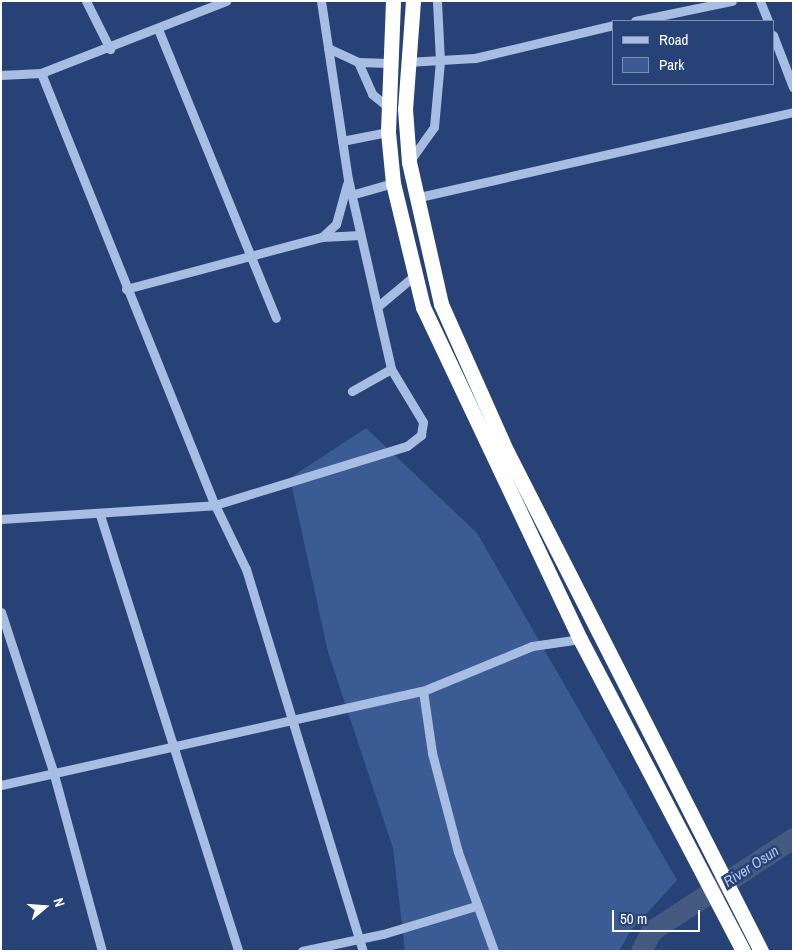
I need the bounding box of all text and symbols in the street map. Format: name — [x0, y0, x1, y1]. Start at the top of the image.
legend — [612, 20, 774, 85]
text: Road — [659, 29, 688, 50]
text: Park — [659, 54, 684, 75]
water label: River Osun — [720, 842, 782, 890]
north arrow — [20, 882, 70, 932]
text: N — [49, 896, 69, 909]
scale bar — [614, 900, 702, 932]
text: 50 m — [620, 908, 647, 929]

